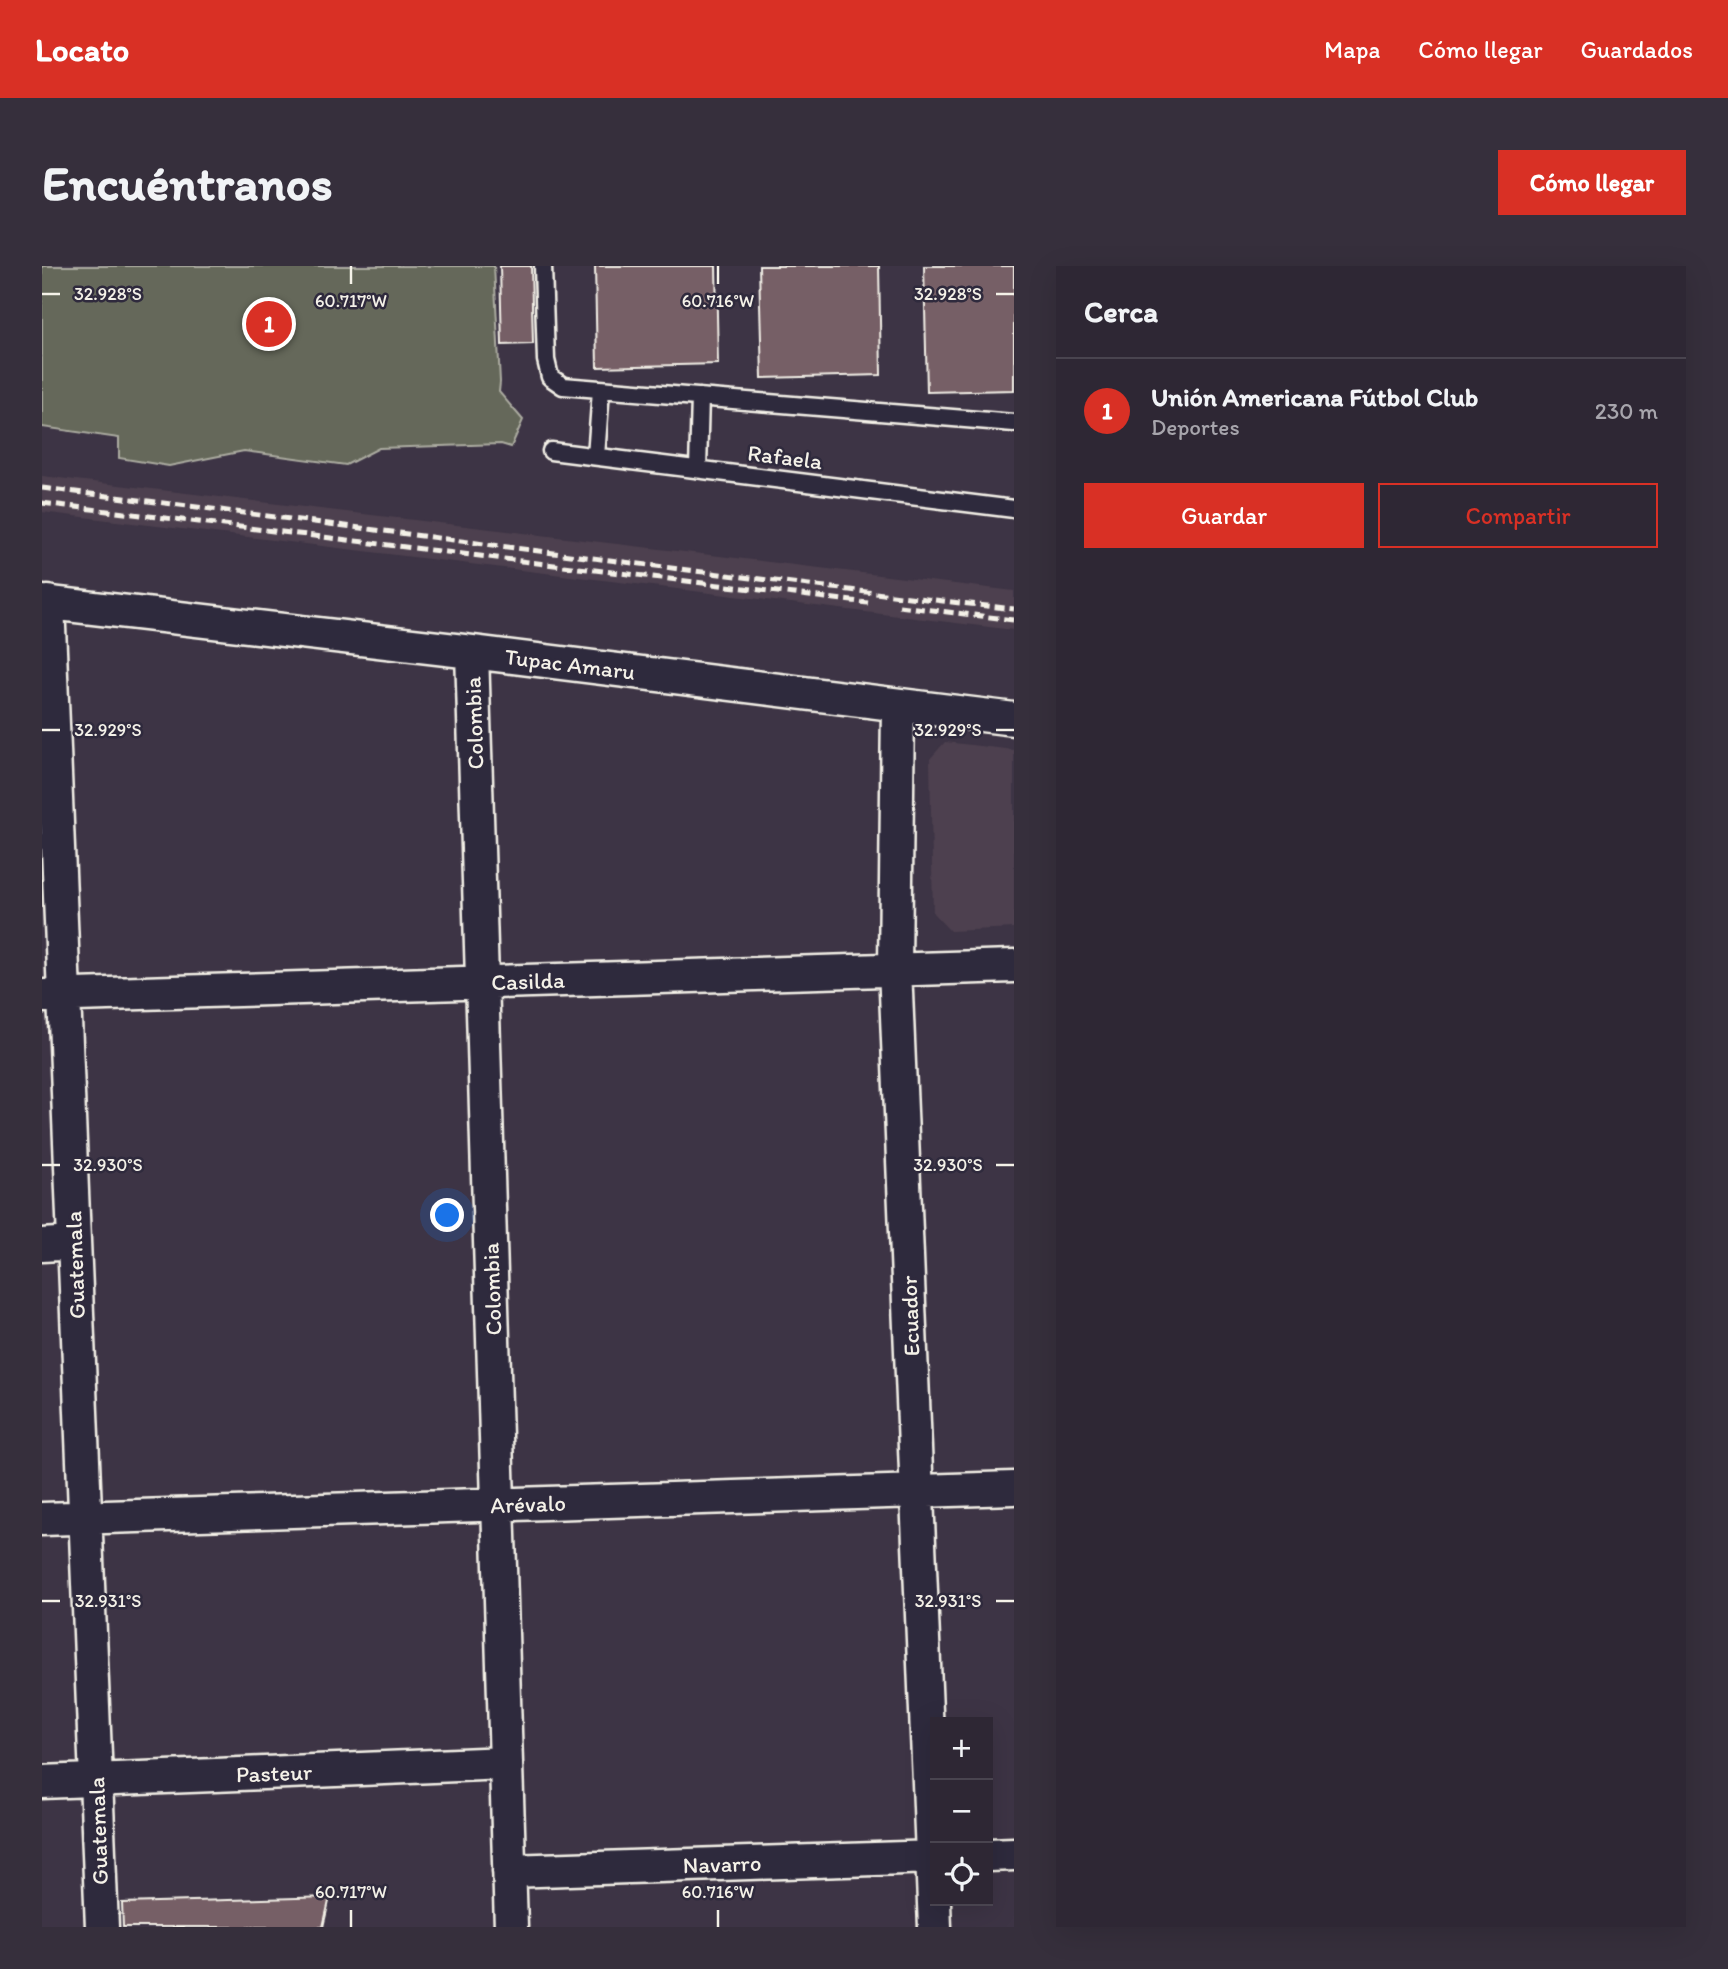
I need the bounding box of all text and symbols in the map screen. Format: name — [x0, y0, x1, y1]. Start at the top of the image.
text: Locato — [35, 30, 129, 69]
text: Mapa — [1324, 35, 1380, 64]
text: Cómo llegar — [1418, 35, 1543, 64]
text: Guardados — [1581, 35, 1693, 64]
button: Cómo llegar — [1498, 150, 1686, 215]
text: Encuéntranos — [42, 153, 333, 212]
text: 32.928°S — [74, 283, 142, 305]
text: 32.928°S — [914, 283, 982, 305]
text: 60.717°W — [315, 290, 387, 312]
text: 60.716°W — [682, 290, 754, 312]
text: Cerca — [1084, 293, 1158, 330]
pin: 1 — [246, 298, 292, 350]
text: Unión Americana Fútbol Club — [1151, 381, 1478, 413]
text: 1 — [1102, 397, 1112, 425]
text: 230 m — [1595, 397, 1658, 425]
text: Deportes — [1151, 413, 1240, 441]
street label: Rafaela — [746, 439, 824, 475]
button: Guardar — [1084, 483, 1364, 548]
button: Compartir — [1378, 483, 1658, 548]
street label: Tupac Amaru — [503, 642, 637, 686]
street label: Colombia — [458, 676, 490, 770]
text: 32.929°S — [74, 719, 142, 741]
text: 32.929°S — [914, 719, 982, 741]
street label: Casilda — [491, 966, 565, 996]
text: 32.930°S — [73, 1154, 143, 1176]
text: 32.930°S — [913, 1154, 983, 1176]
your location — [430, 1198, 464, 1232]
street label: Guatemala — [59, 1211, 91, 1319]
street label: Colombia — [476, 1242, 508, 1336]
street label: Ecuador — [895, 1275, 925, 1357]
street label: Arévalo — [490, 1489, 566, 1519]
text: 32.931°S — [75, 1590, 141, 1612]
text: 32.931°S — [915, 1590, 981, 1612]
map controls — [930, 1717, 993, 1906]
button: + — [930, 1717, 993, 1780]
street label: Pasteur — [236, 1758, 312, 1788]
street label: Guatemala — [82, 1777, 114, 1885]
button: − — [930, 1780, 993, 1843]
button: locate — [930, 1843, 993, 1906]
street label: Navarro — [682, 1849, 762, 1879]
text: 60.717°W — [315, 1881, 387, 1903]
text: 60.716°W — [682, 1881, 754, 1903]

